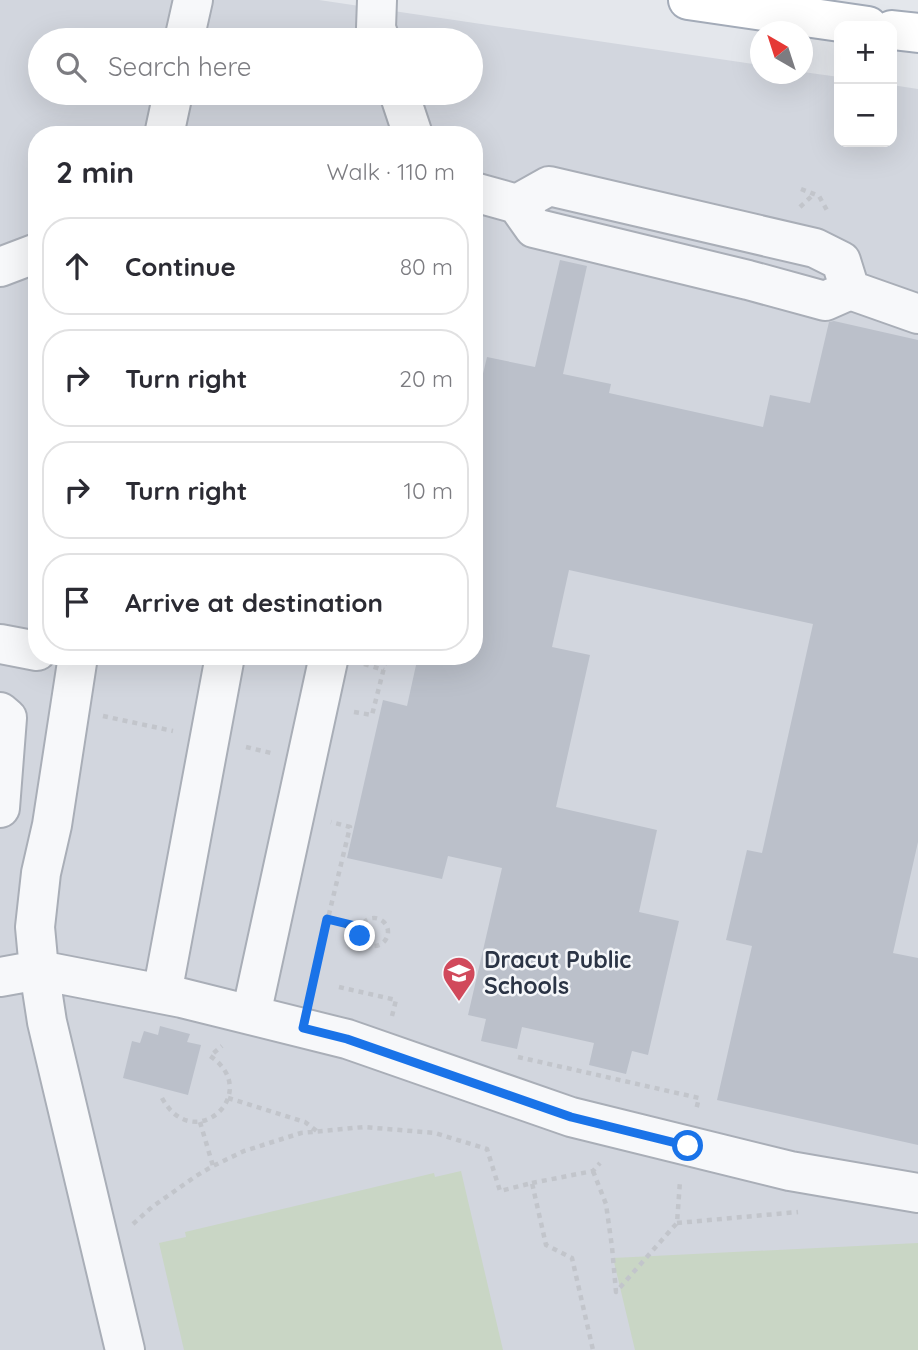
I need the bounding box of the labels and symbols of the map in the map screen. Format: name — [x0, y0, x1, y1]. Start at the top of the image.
north arrow — [750, 21, 813, 84]
route end — [344, 920, 375, 951]
place label: Dracut Public Schools — [484, 945, 631, 1000]
school or university icon: Dracut Public Schools — [440, 954, 478, 1003]
route start — [672, 1130, 703, 1161]

